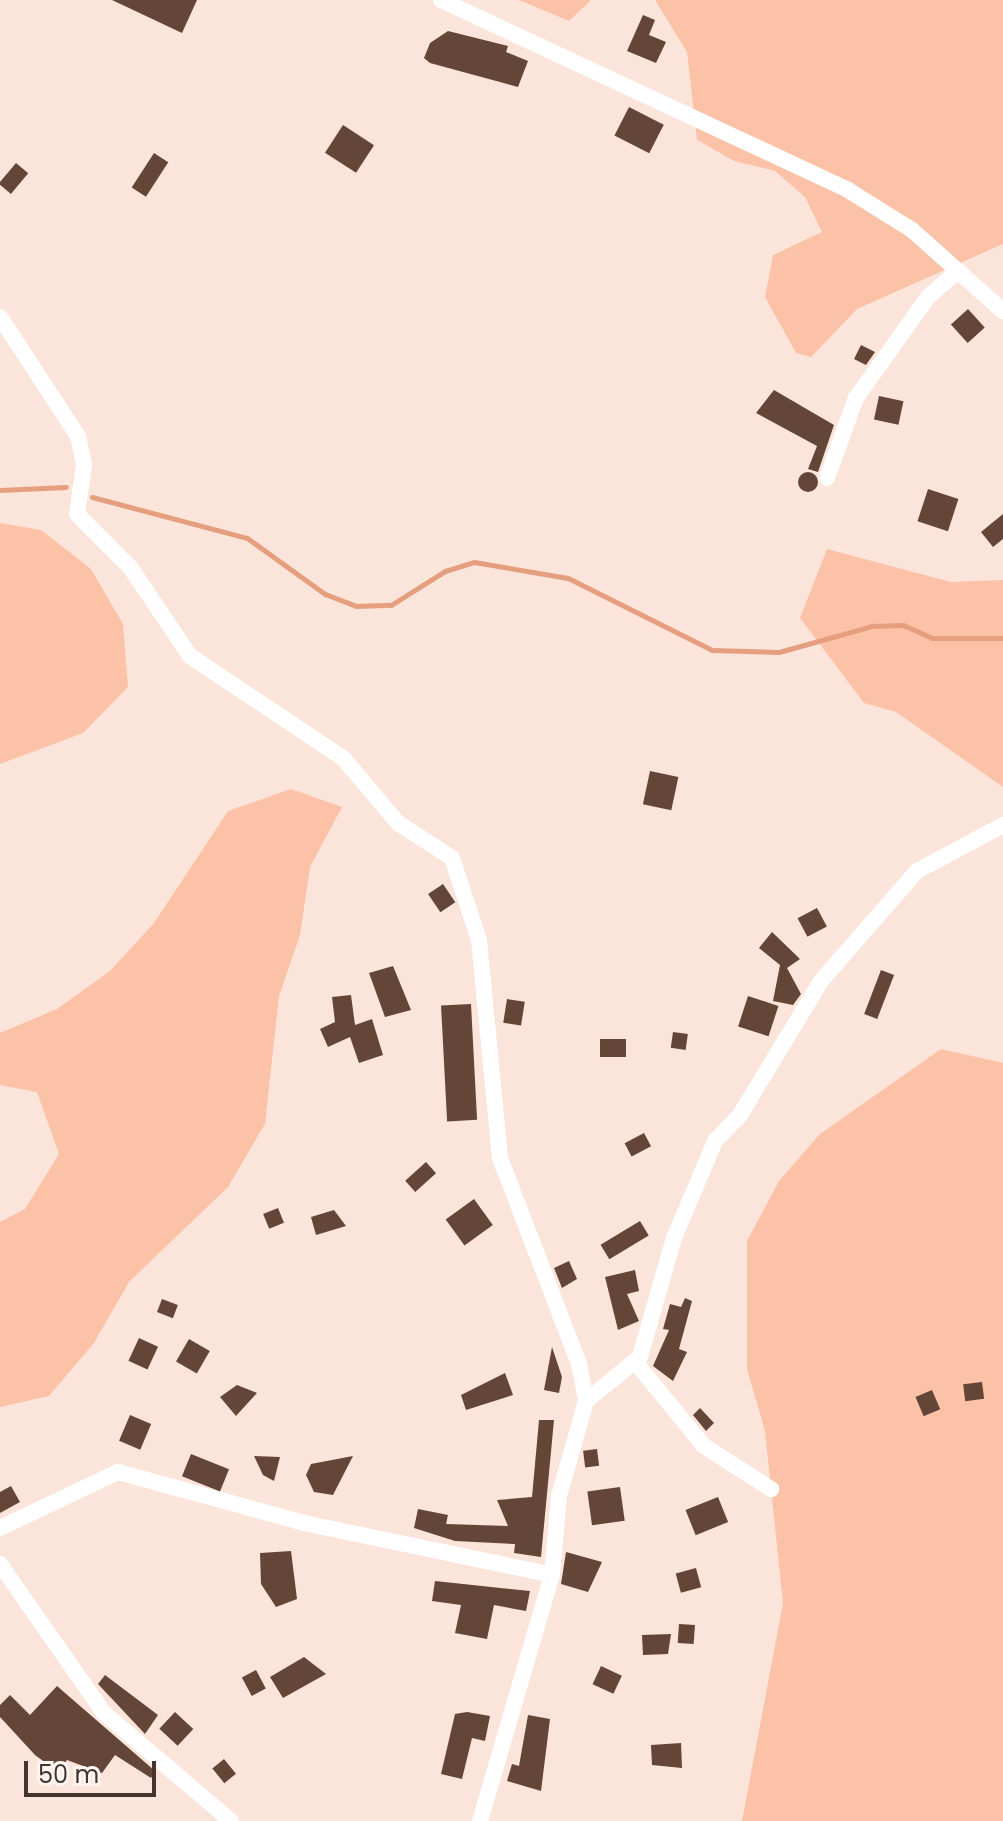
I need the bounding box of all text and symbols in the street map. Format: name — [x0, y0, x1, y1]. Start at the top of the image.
scale bar — [28, 1745, 160, 1795]
text: 50 m — [38, 1758, 99, 1791]

